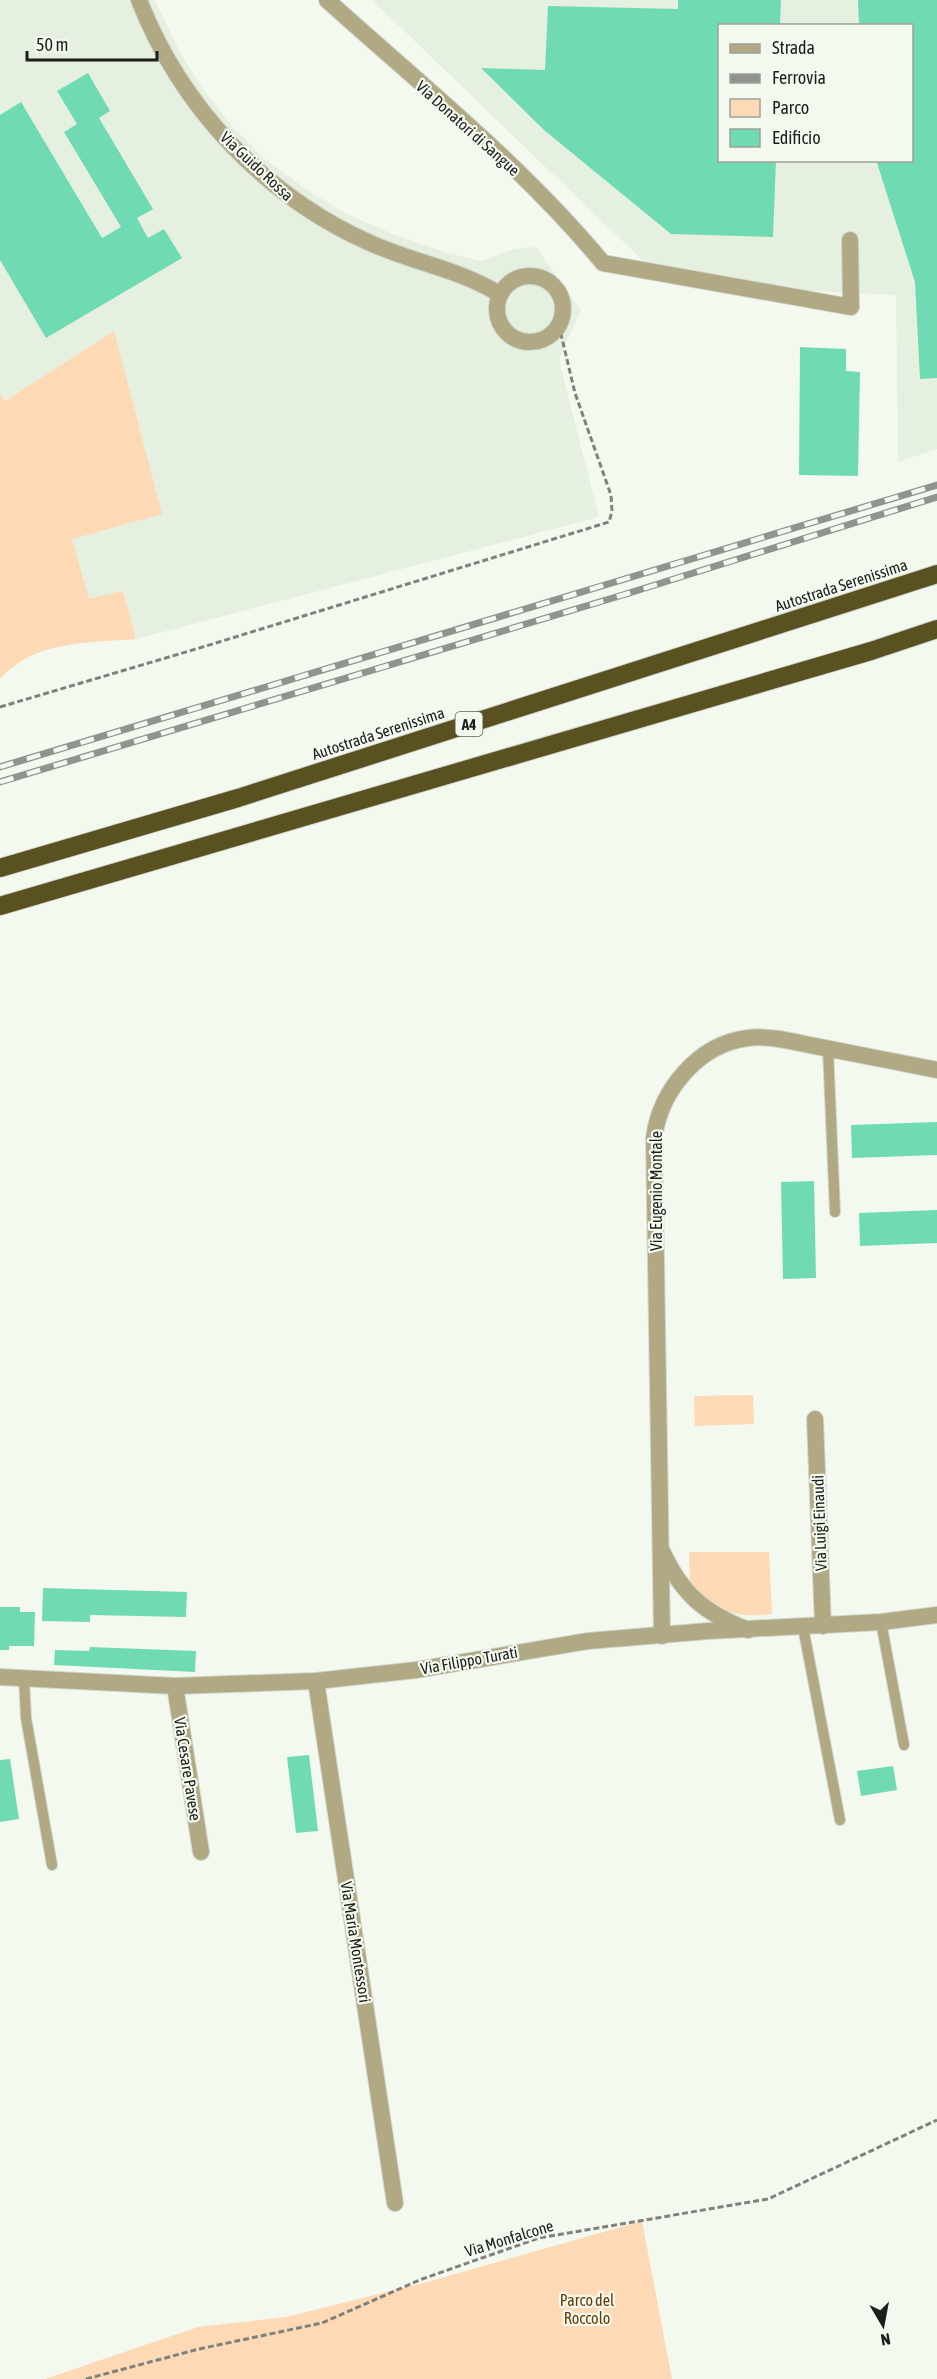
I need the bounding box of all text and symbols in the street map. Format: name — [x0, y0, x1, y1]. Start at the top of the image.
scale bar — [27, 24, 158, 62]
legend — [718, 24, 913, 162]
text: 50 m — [36, 34, 68, 55]
text: Strada — [772, 37, 815, 58]
text: Ferrovia — [772, 67, 826, 88]
street label: Via Donatori di Sangue — [412, 77, 523, 180]
text: Parco — [772, 97, 809, 118]
text: Edificio — [772, 127, 821, 148]
street label: Via Guido Rossa — [217, 128, 297, 204]
street label: Autostrada Serenissima — [772, 555, 910, 615]
street label: Autostrada Serenissima — [309, 703, 447, 763]
road number: A4 — [456, 712, 482, 736]
street label: Via Eugenio Montale — [647, 1131, 666, 1251]
street label: Via Luigi Einaudi — [808, 1475, 831, 1571]
street label: Via Filippo Turati — [419, 1643, 519, 1678]
street label: Via Cesare Pavese — [171, 1716, 205, 1822]
street label: Via Maria Montessori — [338, 1880, 374, 2004]
street label: Via Monfalcone — [463, 2216, 555, 2260]
park label: Parco del Roccolo — [560, 2291, 615, 2327]
north arrow — [853, 2295, 913, 2355]
text: N — [879, 2330, 892, 2349]

